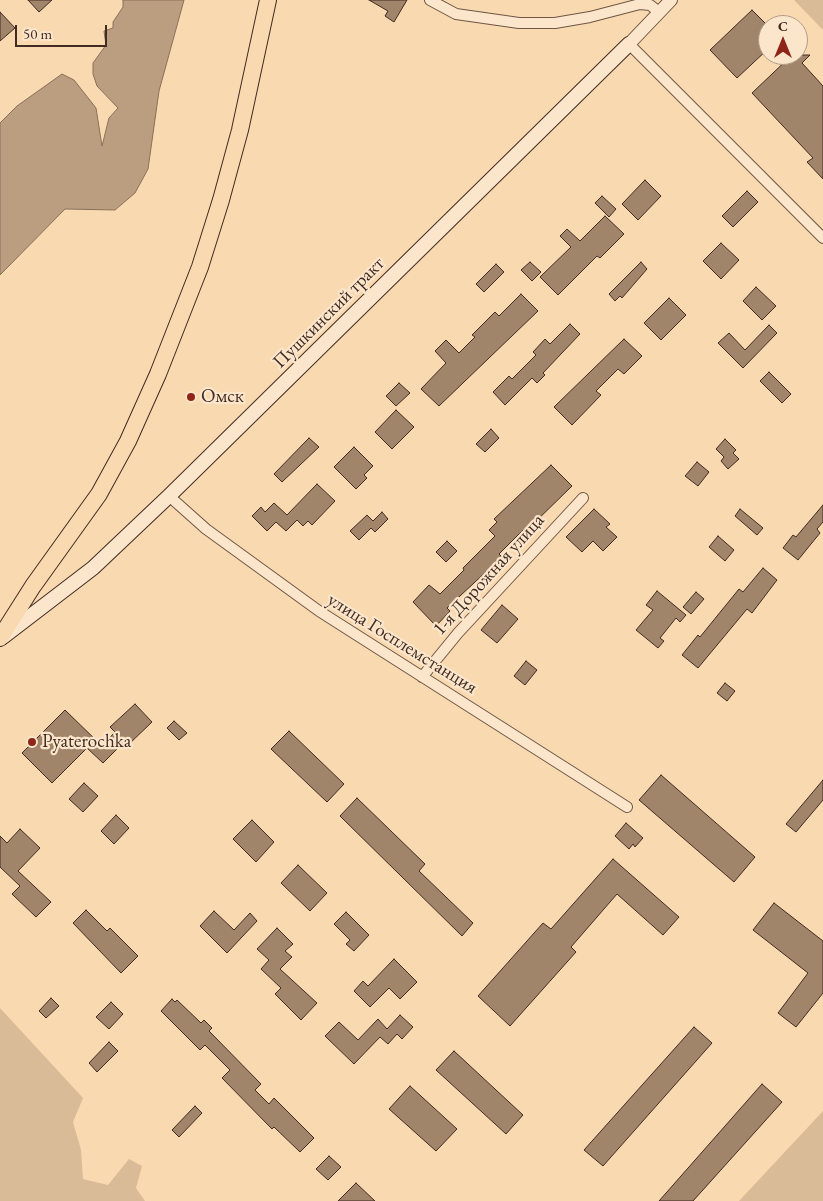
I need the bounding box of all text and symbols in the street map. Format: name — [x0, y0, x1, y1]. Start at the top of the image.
scale bar — [18, 15, 110, 47]
north arrow — [758, 15, 808, 65]
text: С — [778, 17, 788, 35]
text: 50 m — [23, 24, 52, 43]
street label: Пушкинский тракт — [268, 252, 390, 374]
place label: Омск — [201, 386, 244, 408]
marker: Омск — [185, 391, 197, 403]
street label: 1-я Дорожная улица — [428, 510, 550, 640]
street label: улица Госплемстанция — [323, 589, 481, 699]
place label: Pyaterochka — [42, 731, 131, 753]
marker: Pyaterochka — [26, 736, 38, 748]

